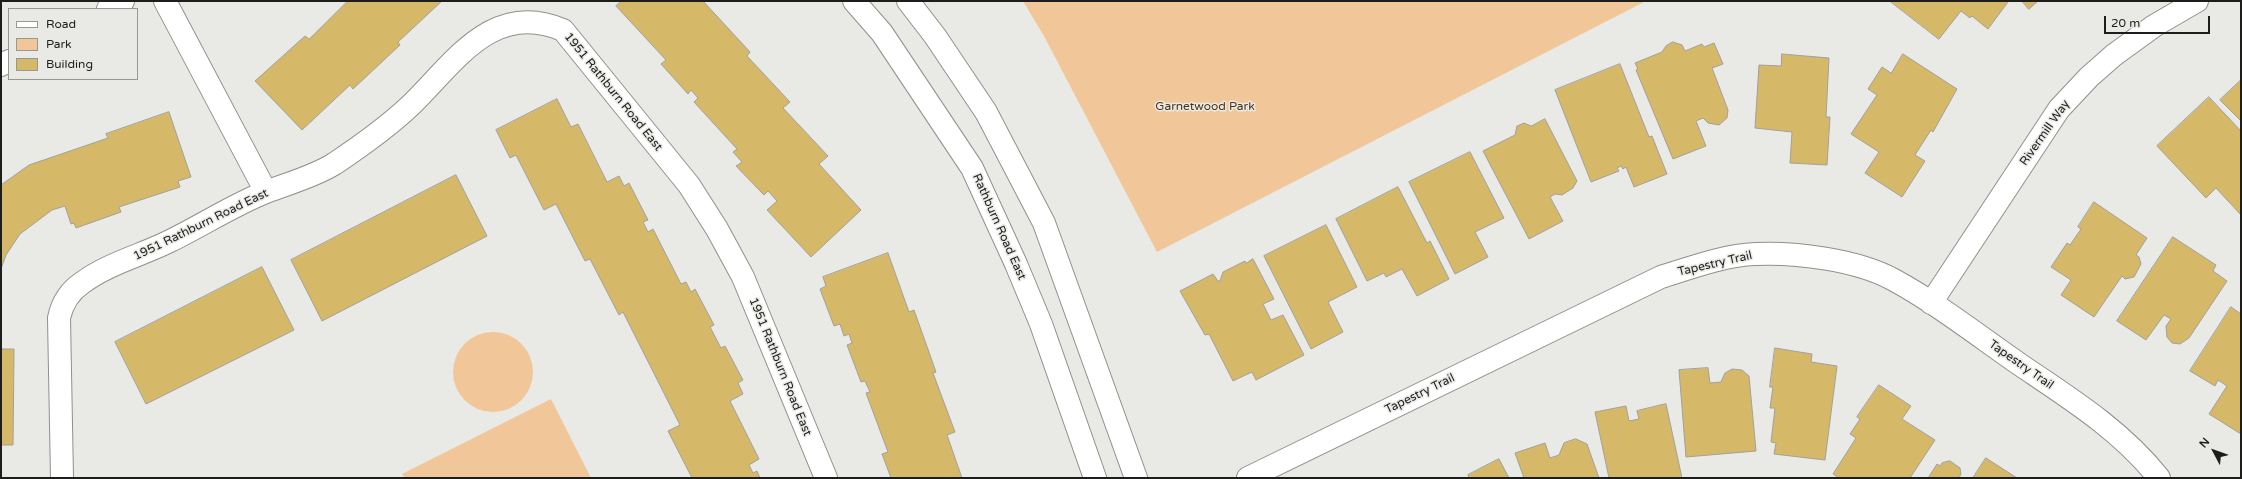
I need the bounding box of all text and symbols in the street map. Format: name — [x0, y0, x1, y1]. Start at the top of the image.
legend — [8, 8, 138, 80]
scale bar — [2106, 8, 2212, 34]
text: 20 m — [2111, 16, 2140, 30]
text: Road — [46, 17, 76, 31]
street label: 1951 Rathburn Road East — [561, 30, 665, 154]
text: Park — [46, 37, 72, 51]
text: Building — [46, 57, 93, 71]
street label: Rivermill Way — [2017, 97, 2073, 169]
park label: Garnetwood Park — [1155, 100, 1255, 114]
street label: Rathburn Road East — [969, 172, 1029, 282]
street label: 1951 Rathburn Road East — [131, 186, 271, 264]
street label: Tapestry Trail — [1676, 248, 1754, 280]
street label: 1951 Rathburn Road East — [746, 296, 814, 438]
street label: Tapestry Trail — [1986, 337, 2056, 393]
street label: Tapestry Trail — [1383, 371, 1457, 417]
north arrow — [2194, 431, 2234, 471]
text: N — [2197, 435, 2212, 450]

